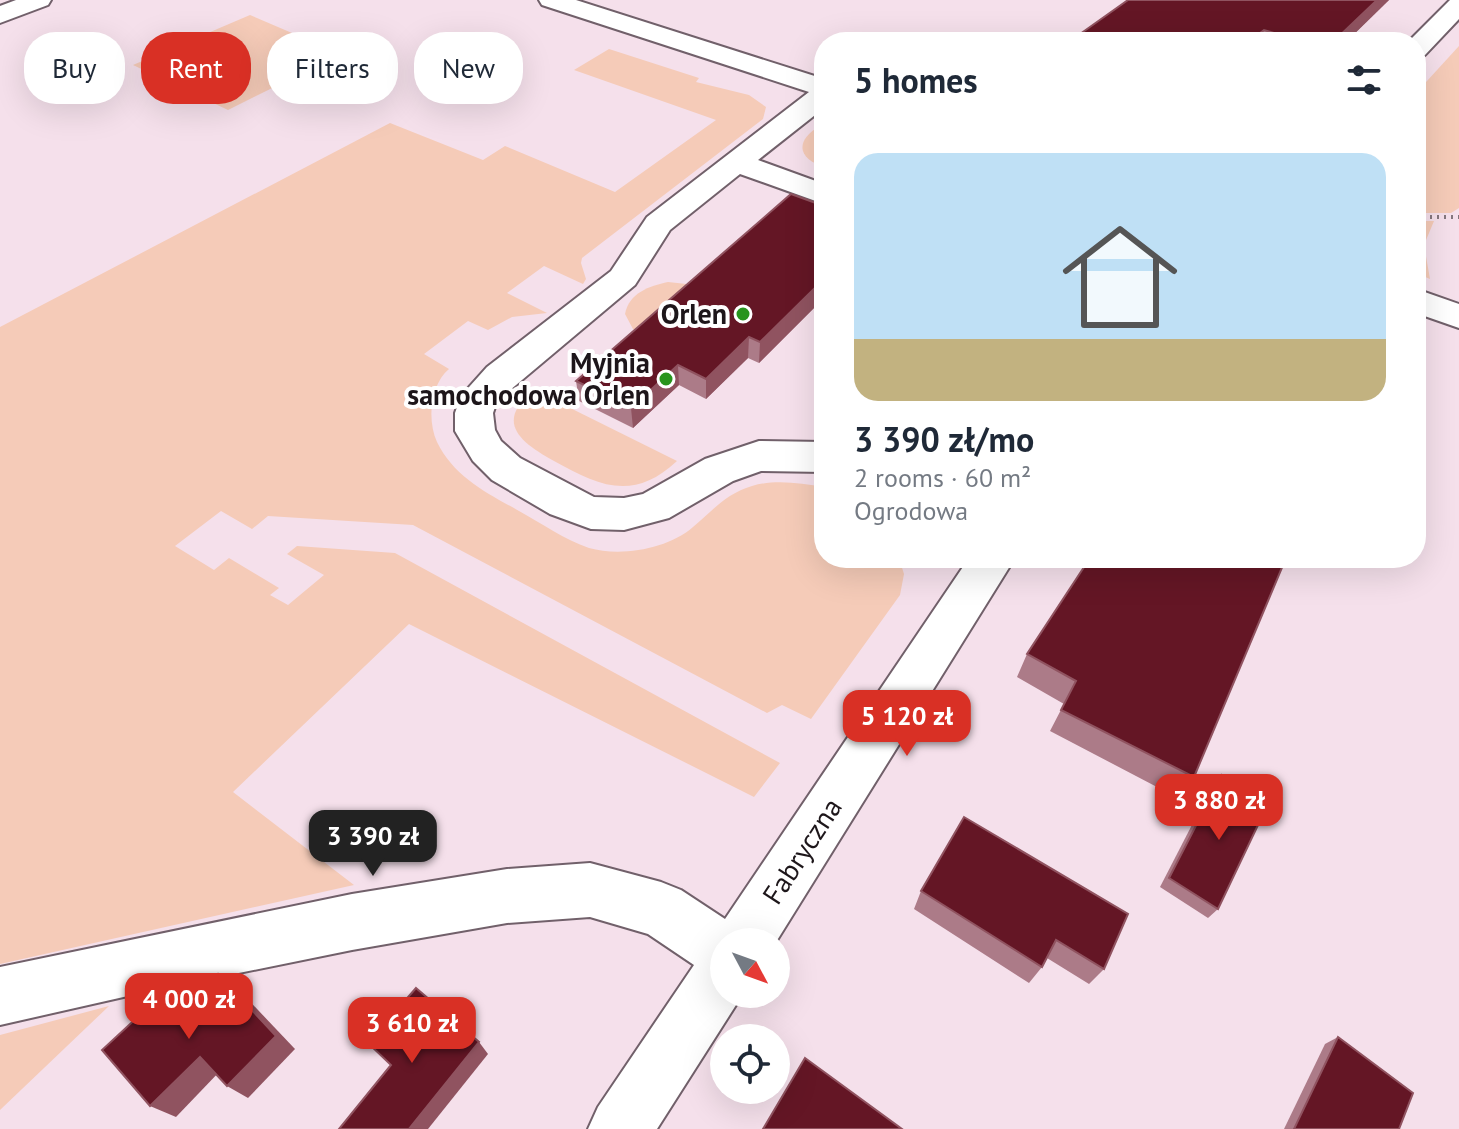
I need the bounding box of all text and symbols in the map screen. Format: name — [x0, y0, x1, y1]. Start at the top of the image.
chip: Buy — [24, 32, 125, 104]
chip: Rent — [141, 32, 251, 104]
chip: Filters — [267, 32, 398, 104]
chip: New — [414, 32, 523, 104]
text: 5 homes — [854, 58, 978, 102]
icon: filters — [1342, 58, 1386, 102]
icon: home — [1048, 205, 1192, 349]
place label: Orlen — [661, 295, 727, 332]
marker: Orlen — [734, 305, 752, 323]
place label: Myjnia samochodowa Orlen — [407, 344, 650, 413]
marker: Myjnia samochodowa Orlen — [657, 370, 675, 388]
text: 3 390 zł/mo — [854, 417, 1034, 461]
text: 2 rooms · 60 m² — [854, 461, 1031, 494]
text: Ogrodowa — [854, 494, 968, 527]
pin: 5 120 zł — [824, 690, 990, 758]
text: 5 120 zł — [861, 699, 953, 732]
pin: 3 880 zł — [1136, 774, 1302, 842]
text: 3 880 zł — [1173, 783, 1265, 816]
street label: Fabryczna — [753, 790, 850, 911]
pin: 3 390 zł — [290, 810, 456, 878]
text: 3 390 zł — [327, 819, 419, 852]
north arrow — [710, 928, 790, 1008]
map controls — [710, 928, 790, 1104]
pin: 4 000 zł — [106, 973, 272, 1041]
text: 4 000 zł — [143, 982, 235, 1015]
pin: 3 610 zł — [329, 997, 495, 1065]
text: 3 610 zł — [366, 1006, 458, 1039]
button: locate — [710, 1024, 790, 1104]

